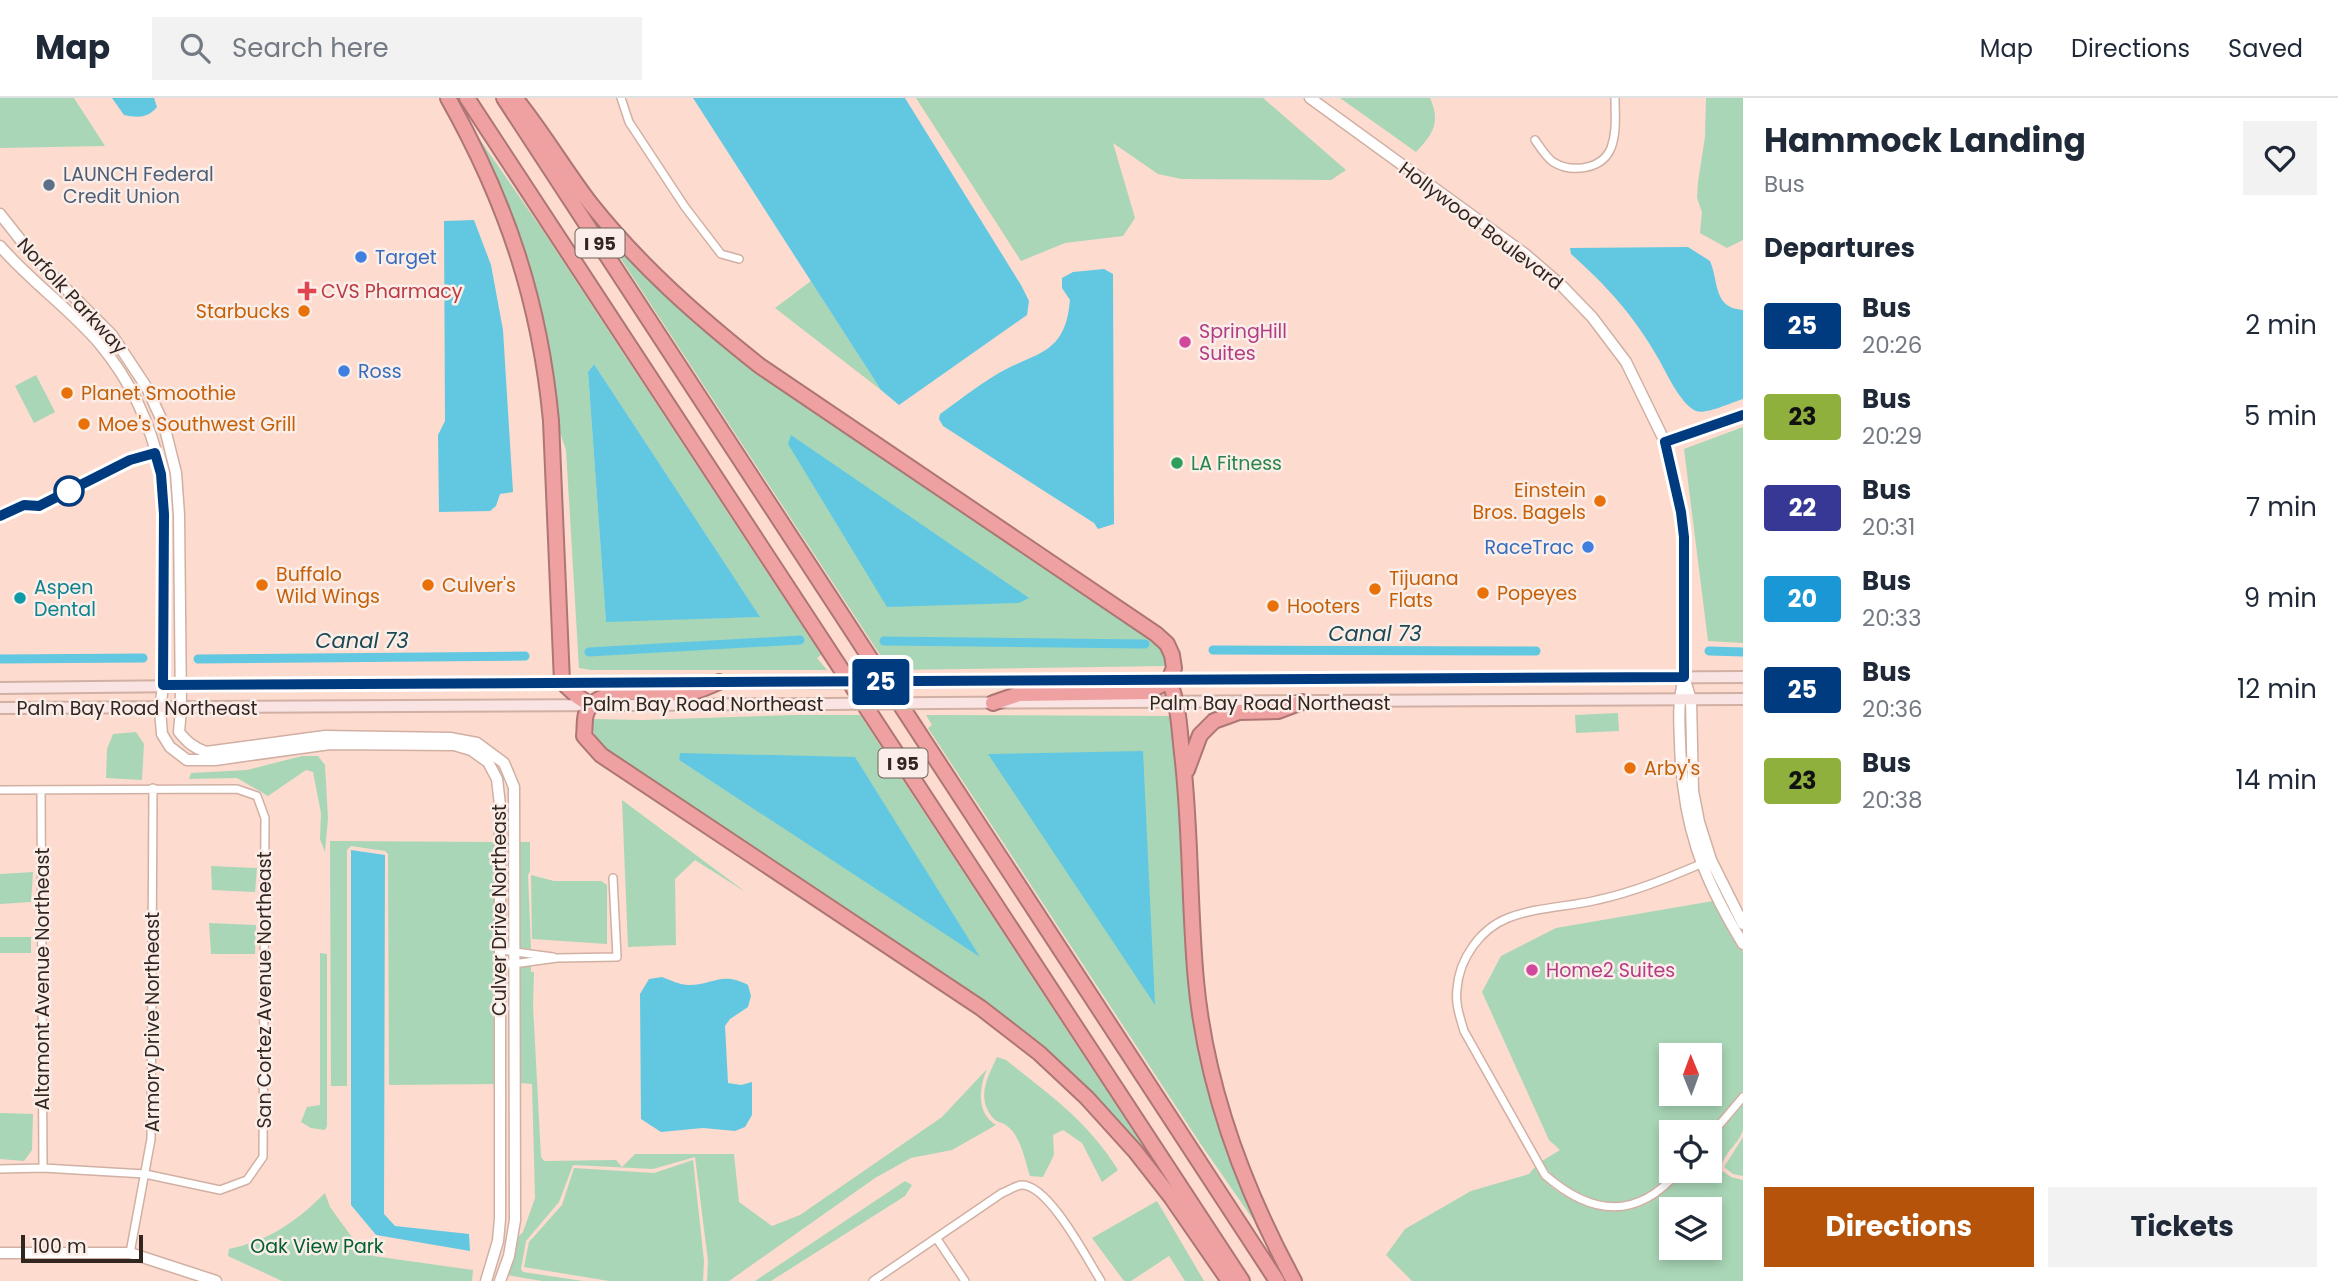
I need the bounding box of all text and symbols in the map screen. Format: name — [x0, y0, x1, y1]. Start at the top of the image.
search box — [152, 17, 642, 80]
text: Map — [35, 24, 110, 71]
icon: search — [176, 29, 214, 67]
text: Search here — [232, 30, 389, 66]
text: Map — [1980, 32, 2033, 65]
text: Directions — [2071, 32, 2190, 65]
text: Saved — [2228, 32, 2303, 65]
text: Hammock Landing — [1764, 117, 2086, 164]
button: heart — [2243, 121, 2317, 195]
street label: Hollywood Boulevard — [1393, 155, 1569, 297]
place label: LAUNCH Federal Credit Union — [63, 161, 214, 210]
text: Bus — [1764, 168, 1805, 200]
marker: LAUNCH Federal Credit Union — [41, 177, 57, 193]
road number: I 95 — [576, 228, 624, 258]
text: Departures — [1764, 230, 1915, 266]
street label: Norfolk Parkway — [11, 232, 133, 360]
place label: Target — [375, 244, 437, 271]
marker: Target — [353, 249, 369, 265]
place label: CVS Pharmacy — [321, 278, 463, 305]
marker: CVS Pharmacy — [299, 283, 315, 299]
text: Bus — [1862, 290, 1911, 326]
place label: Starbucks — [196, 298, 290, 325]
marker: Starbucks — [296, 303, 312, 319]
text: 2 min — [2245, 307, 2317, 343]
text: 25 — [1788, 309, 1817, 342]
place label: SpringHill Suites — [1199, 318, 1287, 367]
text: 20:26 — [1862, 329, 1922, 361]
marker: SpringHill Suites — [1177, 334, 1193, 350]
place label: Ross — [358, 358, 402, 385]
marker: Ross — [336, 363, 352, 379]
place label: Planet Smoothie — [81, 380, 236, 407]
text: Bus — [1862, 381, 1911, 417]
marker: Planet Smoothie — [59, 385, 75, 401]
text: 5 min — [2244, 398, 2317, 434]
text: 23 — [1788, 400, 1817, 433]
place label: Moe's Southwest Grill — [98, 411, 296, 438]
marker: Moe's Southwest Grill — [76, 416, 92, 432]
text: 20:29 — [1862, 420, 1922, 452]
place label: LA Fitness — [1191, 450, 1282, 477]
marker: LA Fitness — [1169, 455, 1185, 471]
text: Bus — [1862, 472, 1911, 508]
unlabelled marker — [54, 476, 84, 506]
place label: Einstein Bros. Bagels — [1472, 477, 1586, 526]
text: 7 min — [2246, 489, 2317, 525]
text: 22 — [1789, 491, 1816, 524]
marker: Einstein Bros. Bagels — [1592, 493, 1608, 509]
text: 20:31 — [1862, 511, 1915, 543]
place label: RaceTrac — [1485, 534, 1574, 561]
marker: RaceTrac — [1580, 539, 1596, 555]
place label: Buffalo Wild Wings — [276, 561, 380, 610]
text: Bus — [1862, 563, 1911, 599]
place label: Tijuana Flats — [1389, 565, 1459, 614]
place label: Culver's — [442, 572, 516, 599]
place label: Aspen Dental — [34, 574, 96, 623]
marker: Buffalo Wild Wings — [254, 577, 270, 593]
marker: Culver's — [420, 577, 436, 593]
place label: Popeyes — [1497, 580, 1577, 607]
text: 9 min — [2244, 580, 2317, 616]
marker: Tijuana Flats — [1367, 581, 1383, 597]
text: 20 — [1788, 582, 1817, 615]
marker: Popeyes — [1475, 585, 1491, 601]
marker: Aspen Dental — [12, 590, 28, 606]
place label: Hooters — [1287, 593, 1360, 620]
marker: Hooters — [1265, 598, 1281, 614]
text: 20:33 — [1862, 602, 1922, 634]
water label: Canal 73 — [1328, 619, 1422, 648]
water label: Canal 73 — [315, 626, 409, 655]
text: Bus — [1862, 654, 1911, 690]
line badge: 25 — [850, 659, 912, 705]
text: 25 — [866, 665, 896, 698]
text: 12 min — [2237, 671, 2317, 707]
text: 25 — [1788, 673, 1817, 706]
street label: Palm Bay Road Northeast — [1149, 690, 1391, 717]
street label: Palm Bay Road Northeast — [582, 691, 824, 718]
text: 20:36 — [1862, 693, 1923, 725]
street label: Palm Bay Road Northeast — [16, 695, 258, 722]
text: Bus — [1862, 745, 1911, 781]
road number: I 95 — [878, 748, 928, 778]
place label: Arby's — [1644, 755, 1700, 782]
marker: Arby's — [1622, 760, 1638, 776]
text: 14 min — [2236, 762, 2317, 798]
text: 23 — [1788, 764, 1817, 797]
text: 20:38 — [1862, 784, 1923, 816]
street label: Culver Drive Northeast — [486, 804, 513, 1016]
street label: Altamont Avenue Northeast — [29, 848, 56, 1110]
street label: San Cortez Avenue Northeast — [251, 851, 278, 1129]
street label: Armory Drive Northeast — [139, 912, 166, 1132]
place label: Home2 Suites — [1546, 957, 1675, 984]
marker: Home2 Suites — [1524, 962, 1540, 978]
north arrow — [1659, 1043, 1722, 1106]
map controls — [1659, 1043, 1722, 1260]
button: locate — [1659, 1120, 1722, 1183]
button: Directions — [1764, 1187, 2034, 1267]
button: Tickets — [2048, 1187, 2317, 1267]
button: layers — [1659, 1197, 1722, 1260]
scale bar — [21, 1232, 144, 1264]
text: 100 m — [32, 1233, 87, 1260]
park label: Oak View Park — [250, 1233, 384, 1260]

